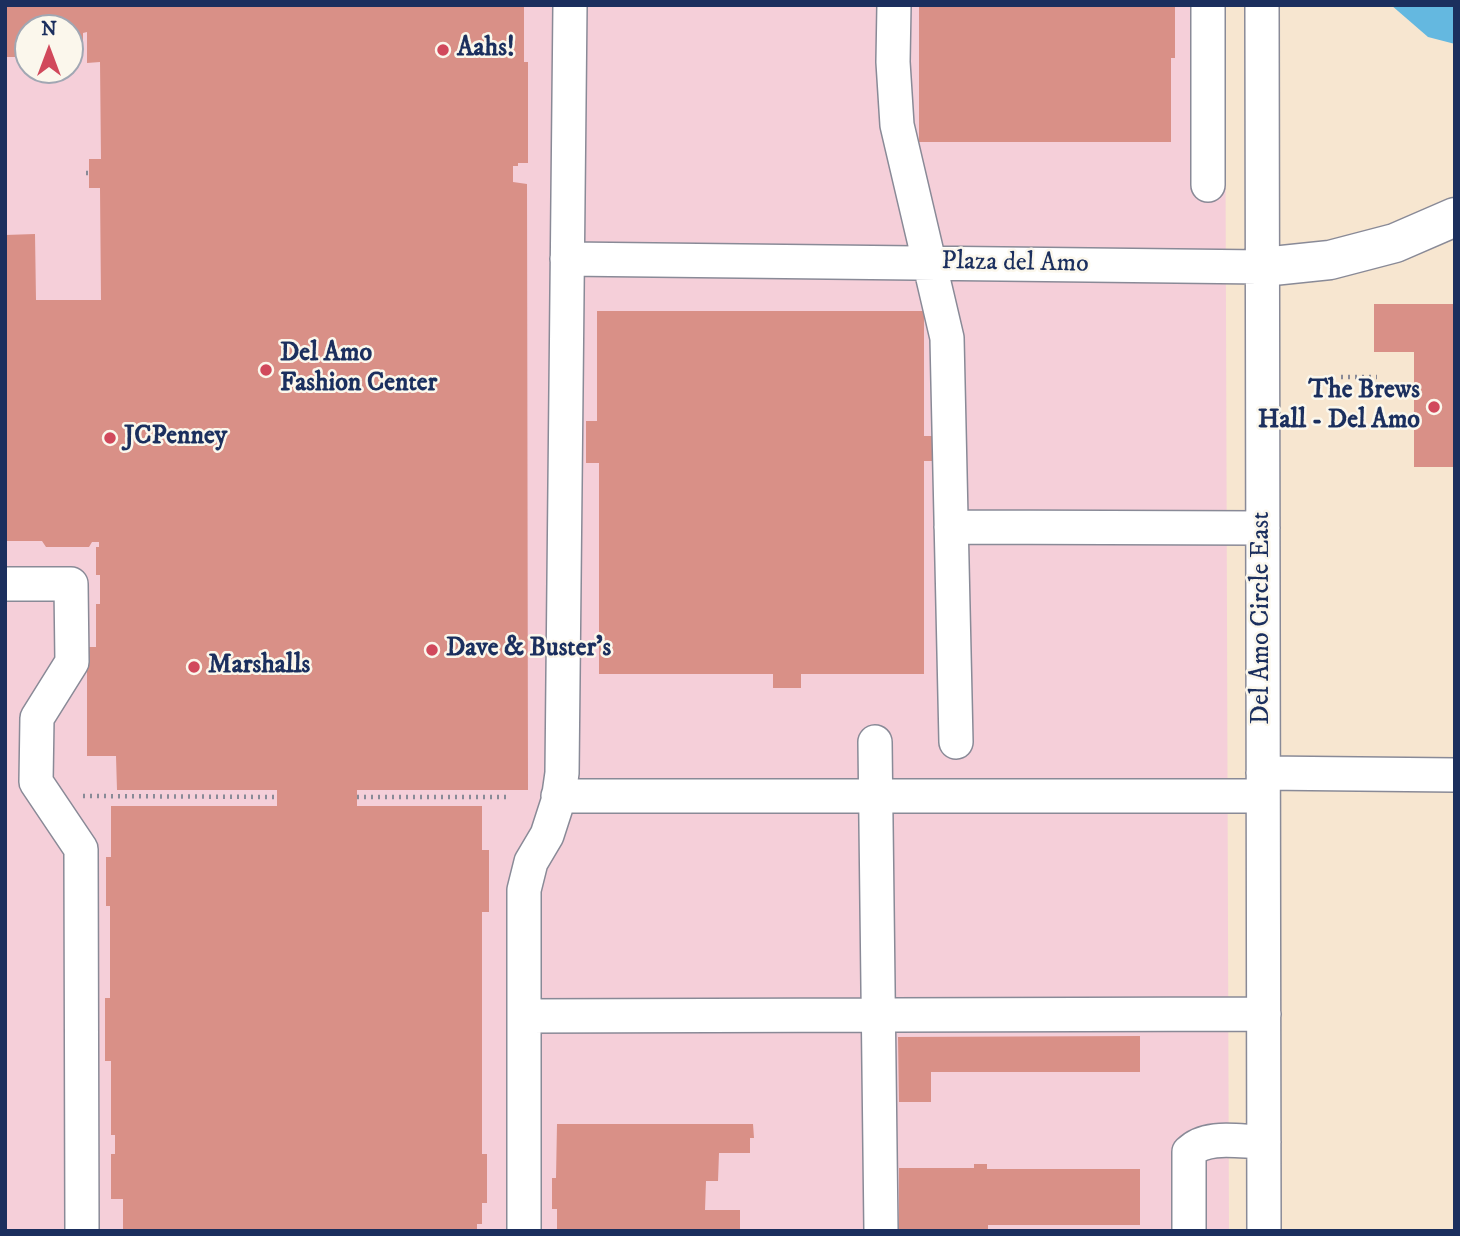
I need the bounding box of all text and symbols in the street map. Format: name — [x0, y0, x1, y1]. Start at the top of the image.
north arrow — [14, 14, 84, 84]
text: N — [41, 18, 57, 41]
place label: Aahs! — [457, 34, 514, 66]
marker: Aahs! — [435, 42, 451, 58]
street label: Plaza del Amo — [941, 247, 1089, 281]
place label: Del Amo Fashion Center — [280, 339, 437, 400]
marker: Del Amo Fashion Center — [258, 362, 274, 378]
place label: The Brews Hall - Del Amo — [1258, 376, 1420, 438]
marker: The Brews Hall - Del Amo — [1426, 399, 1442, 415]
place label: JCPenney — [124, 422, 227, 454]
marker: JCPenney — [102, 430, 118, 446]
street label: Del Amo Circle East — [1247, 512, 1279, 724]
place label: Dave & Buster's — [446, 634, 611, 666]
marker: Dave & Buster's — [424, 642, 440, 658]
place label: Marshalls — [208, 651, 310, 683]
marker: Marshalls — [186, 659, 202, 675]

